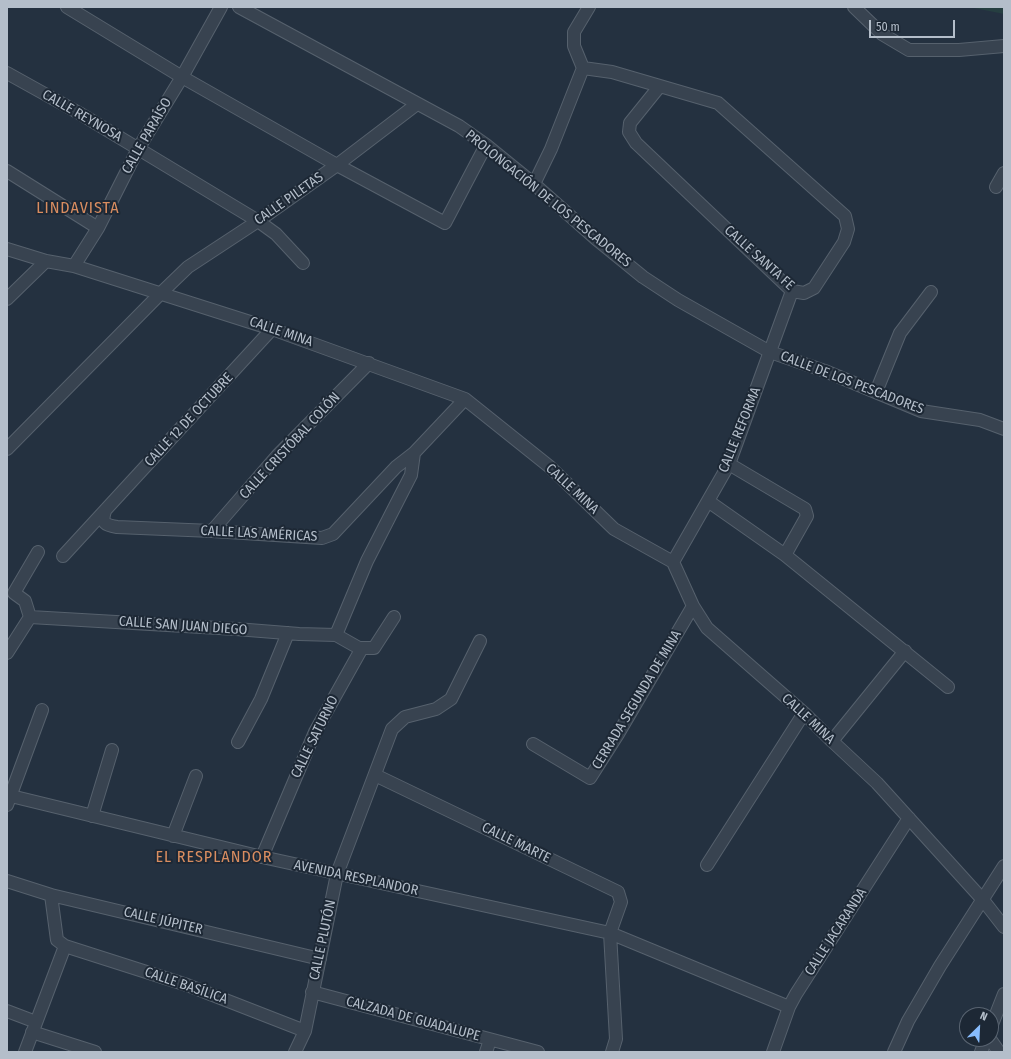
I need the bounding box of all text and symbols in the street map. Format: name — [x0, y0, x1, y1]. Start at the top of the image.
scale bar — [871, 12, 957, 38]
text: 50 m — [876, 20, 900, 34]
street label: CALLE REYNOSA — [39, 86, 125, 146]
street label: CALLE PARAÍSO — [118, 95, 176, 177]
street label: PROLONGACIÓN DE LOS PESCADORES — [462, 127, 634, 271]
street label: CALLE PILETAS — [251, 169, 327, 229]
district label: LINDAVISTA — [36, 199, 120, 219]
street label: CALLE SANTA FE — [720, 222, 798, 294]
street label: CALLE MINA — [247, 313, 315, 351]
street label: CALLE DE LOS PESCADORES — [778, 348, 926, 418]
street label: CALLE 12 DE OCTUBRE — [141, 370, 237, 470]
street label: CALLE REFORMA — [715, 385, 765, 475]
street label: CALLE CRISTÓBAL COLÓN — [236, 389, 344, 503]
street label: CALLE MINA — [542, 460, 602, 518]
street label: CALLE LAS AMÉRICAS — [200, 523, 318, 545]
street label: CALLE SAN JUAN DIEGO — [118, 613, 248, 639]
street label: CERRADA SEGUNDA DE MINA — [589, 627, 685, 773]
street label: CALLE MINA — [778, 690, 838, 748]
street label: CALLE SATURNO — [288, 693, 342, 781]
street label: CALLE MARTE — [479, 819, 553, 867]
district label: EL RESPLANDOR — [156, 848, 272, 868]
street label: AVENIDA RESPLANDOR — [292, 857, 420, 899]
street label: CALLE JACARANDA — [801, 885, 871, 979]
street label: CALLE PLUTÓN — [306, 898, 340, 982]
street label: CALLE JÚPITER — [122, 904, 204, 938]
street label: CALLE BASÍLICA — [142, 964, 230, 1008]
street label: CALZADA DE GUADALUPE — [344, 993, 482, 1045]
north arrow — [959, 1007, 999, 1047]
text: N — [978, 1009, 989, 1024]

